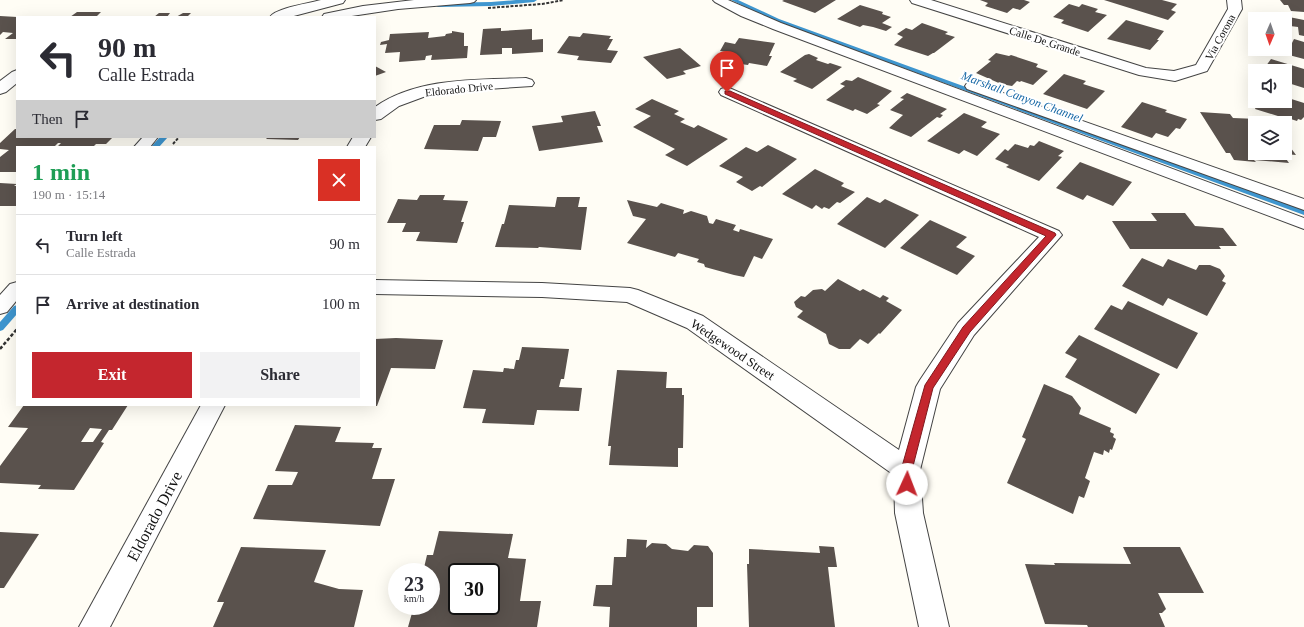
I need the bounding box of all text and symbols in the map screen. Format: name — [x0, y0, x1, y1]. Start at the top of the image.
street label: Via Corona — [1203, 12, 1238, 62]
north arrow — [1248, 12, 1292, 56]
map controls — [1248, 12, 1292, 160]
street label: Calle De Grande — [1008, 24, 1082, 58]
icon: left — [32, 32, 84, 84]
text: 90 m — [98, 32, 156, 63]
pin — [710, 51, 744, 92]
icon: arrive — [716, 57, 738, 79]
button: sound — [1248, 64, 1292, 108]
text: Calle Estrada — [98, 65, 194, 85]
water label: Marshall Canyon Channel — [959, 68, 1085, 126]
street label: Eldorado Drive — [424, 79, 494, 99]
icon: arrive — [71, 108, 93, 130]
text: Then — [32, 111, 63, 127]
button: layers — [1248, 116, 1292, 160]
text: 1 min — [32, 159, 90, 185]
button: close — [318, 159, 360, 201]
text: 190 m · 15:14 — [32, 187, 105, 202]
text: Turn left — [66, 228, 123, 244]
icon: left — [32, 234, 54, 256]
text: 90 m — [330, 236, 360, 252]
text: Calle Estrada — [66, 245, 136, 260]
icon: arrive — [32, 294, 54, 316]
text: Arrive at destination — [66, 296, 199, 312]
text: 100 m — [322, 296, 360, 312]
street label: Wedgewood Street — [688, 316, 778, 383]
button: Exit — [32, 352, 192, 398]
button: Share — [200, 352, 360, 398]
position arrow — [886, 463, 928, 505]
street label: Eldorado Drive — [124, 469, 185, 564]
speed limit sign: 30 — [448, 563, 500, 615]
text: 23 — [404, 573, 424, 595]
text: km/h — [404, 593, 424, 604]

